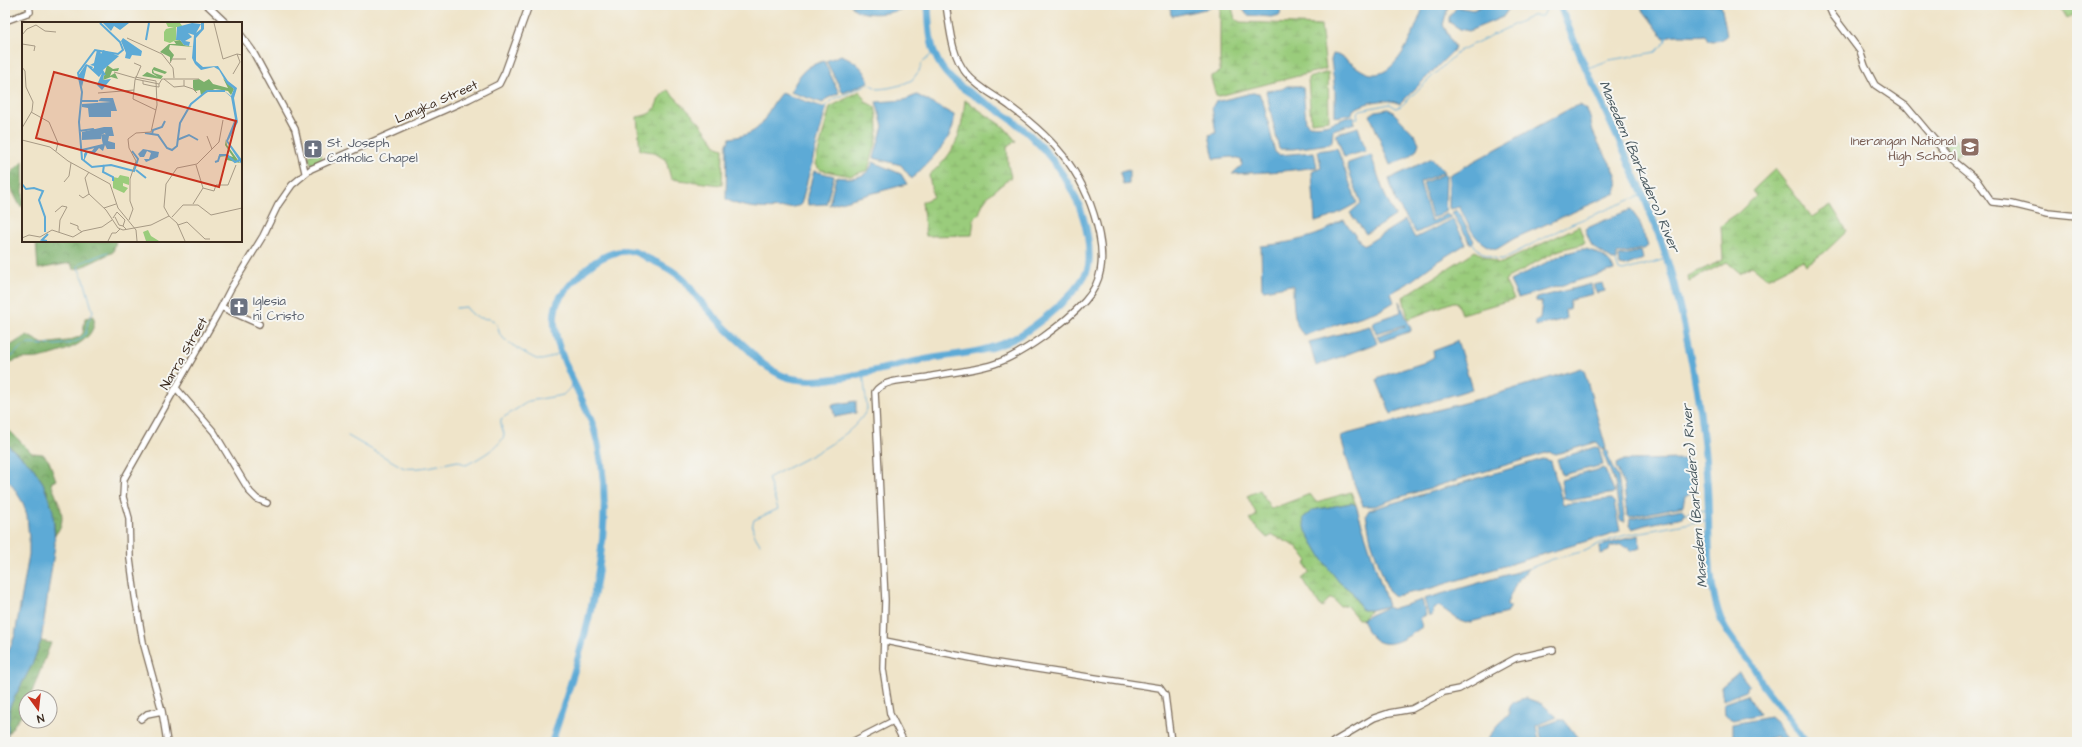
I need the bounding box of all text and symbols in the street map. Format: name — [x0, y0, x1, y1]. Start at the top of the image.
inset map — [22, 22, 242, 242]
street label: Langka Street — [392, 75, 482, 129]
water label: Masedem (Barkadero) River — [1594, 77, 1685, 257]
place label: Inerangan National High School — [1851, 132, 1956, 166]
place label: St. Joseph Catholic Chapel — [327, 134, 418, 167]
school or university icon: Inerangan National High School — [1959, 136, 1981, 158]
church icon: St. Joseph Catholic Chapel — [302, 138, 324, 160]
place label: Iglesia ni Cristo — [253, 292, 305, 325]
church icon: Iglesia ni Cristo — [228, 296, 250, 318]
street label: Narra Street — [156, 313, 212, 393]
water label: Masedem (Barkadero) River — [1677, 402, 1713, 589]
north arrow — [18, 689, 58, 729]
text: N — [35, 710, 46, 726]

